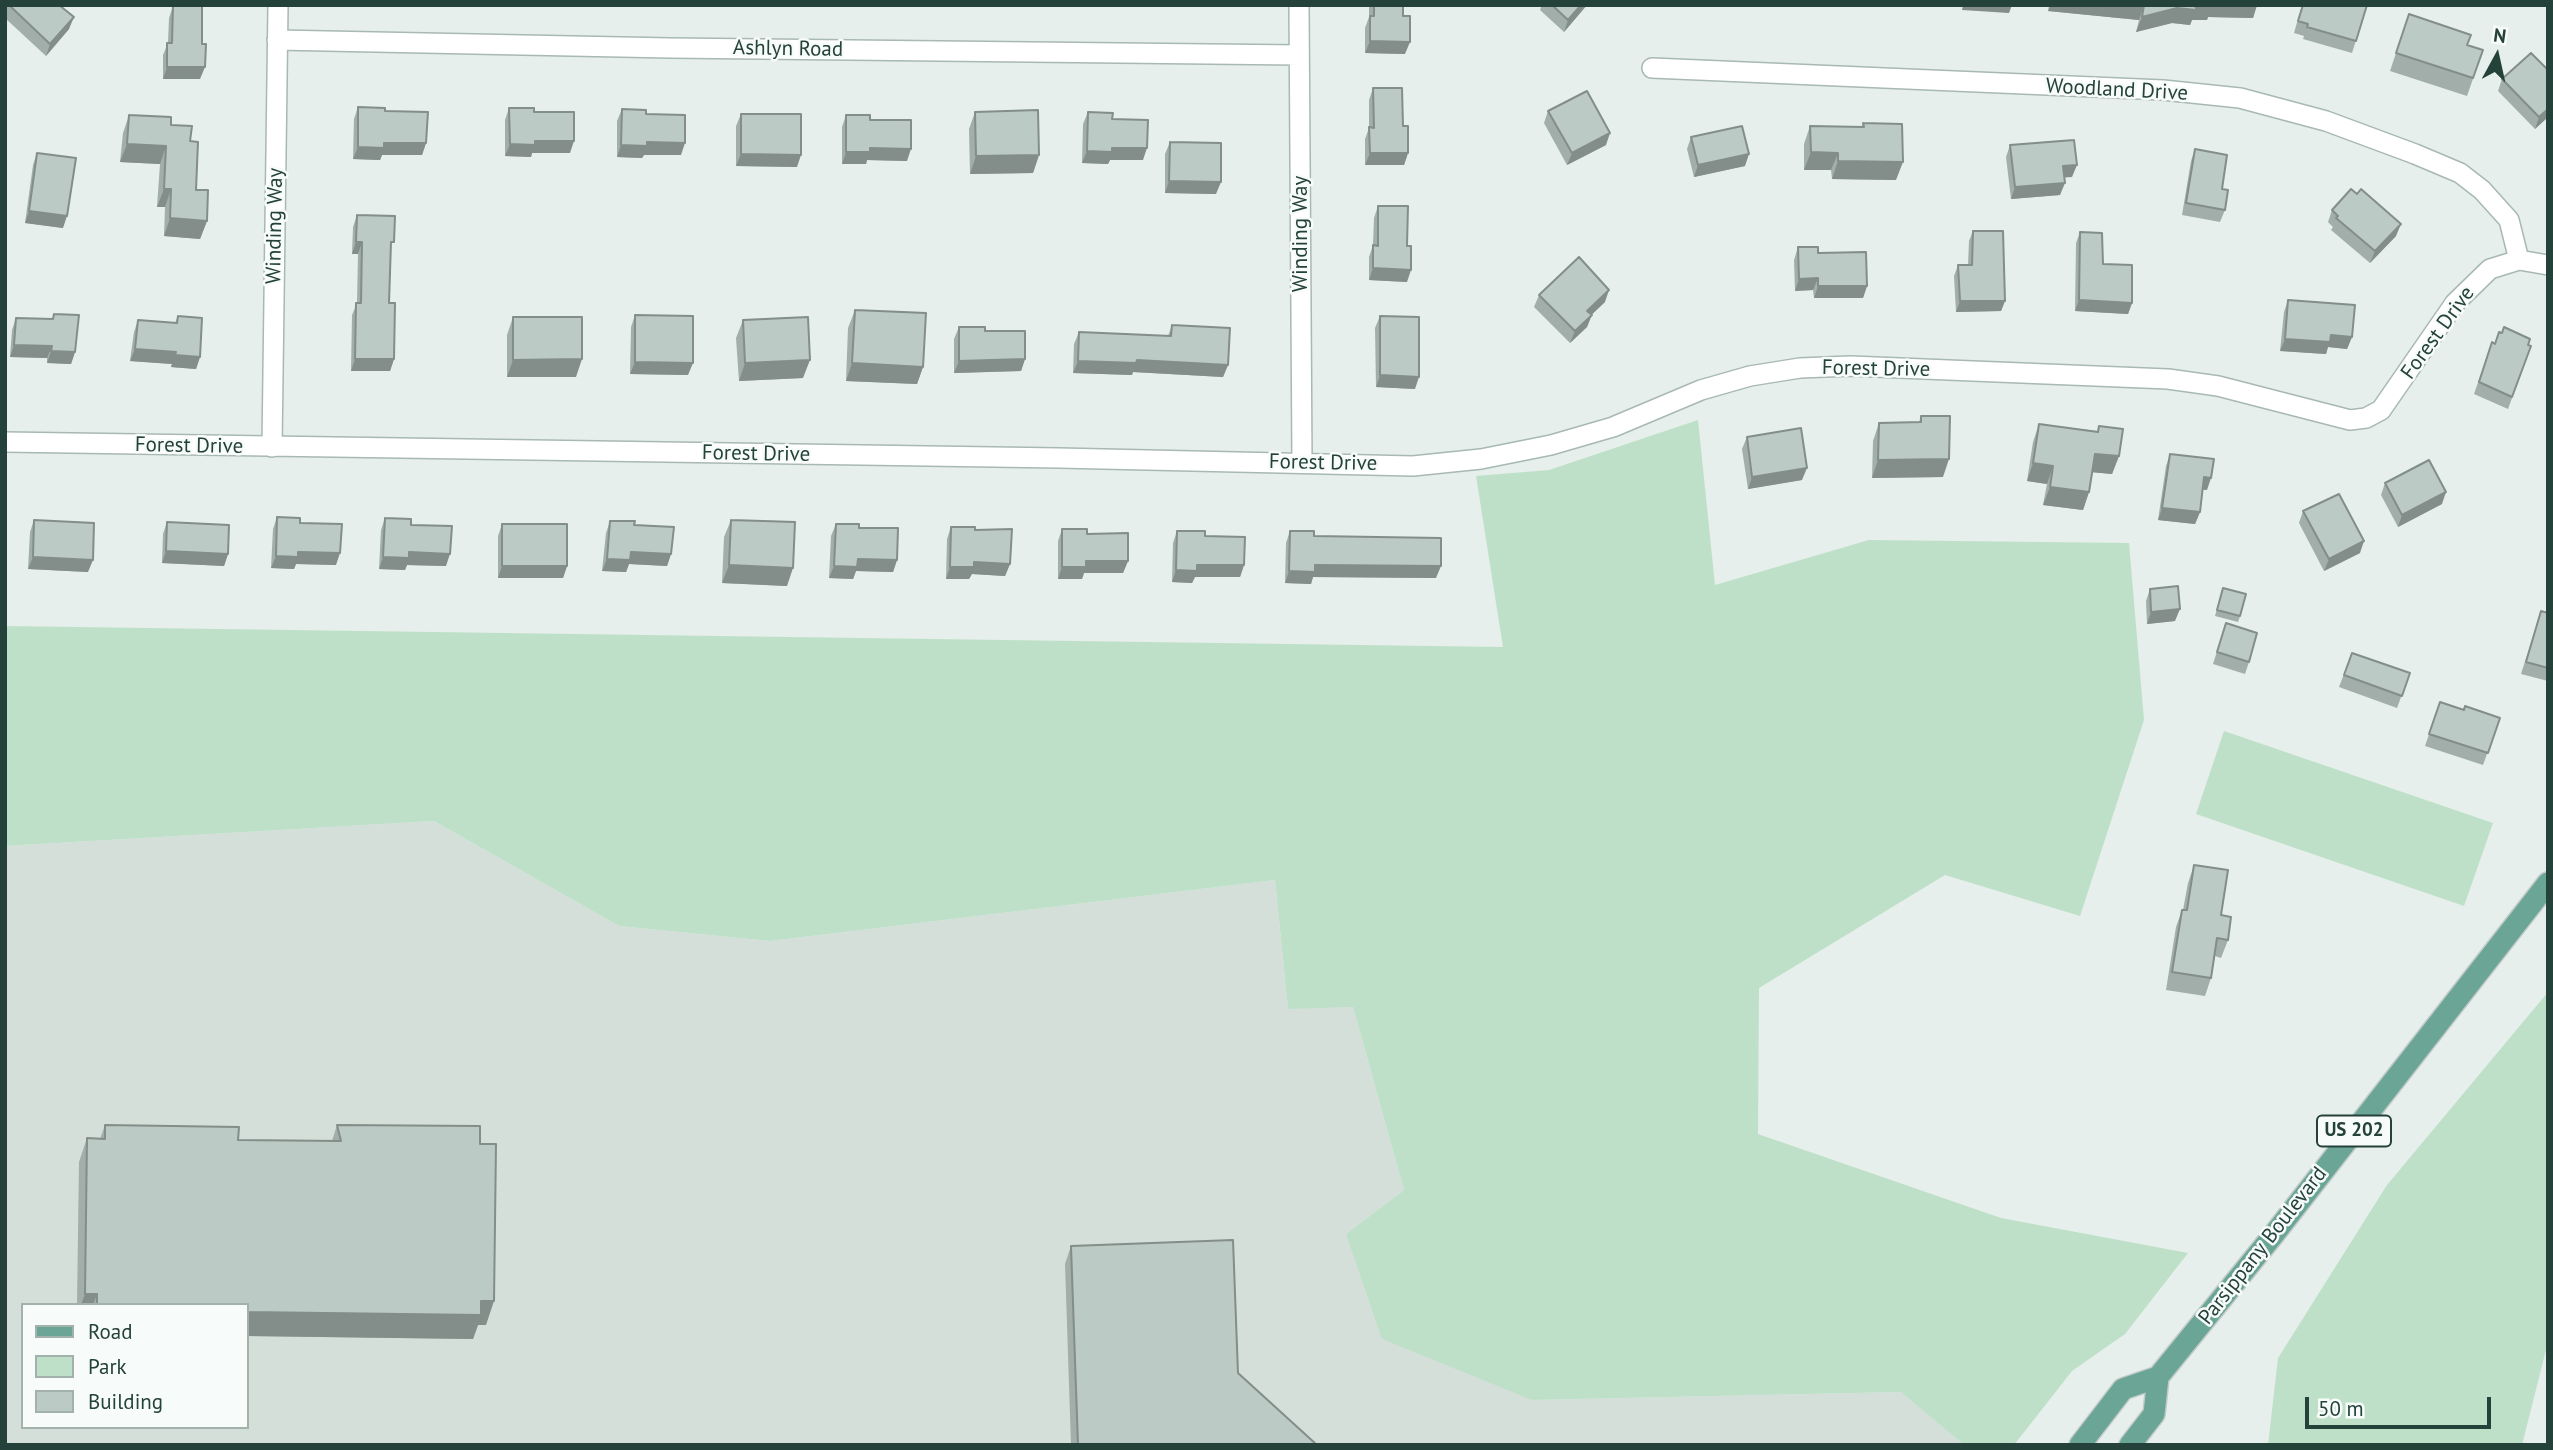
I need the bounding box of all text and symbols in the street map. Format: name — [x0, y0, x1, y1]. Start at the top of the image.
north arrow — [2462, 21, 2532, 91]
text: N — [2492, 22, 2508, 48]
street label: Ashlyn Road — [733, 35, 843, 63]
street label: Woodland Drive — [2045, 74, 2189, 106]
street label: Winding Way — [261, 168, 289, 284]
street label: Winding Way — [1288, 176, 1314, 292]
street label: Forest Drive — [2396, 282, 2480, 384]
street label: Forest Drive — [1822, 355, 1930, 383]
street label: Forest Drive — [135, 432, 243, 460]
street label: Forest Drive — [702, 440, 810, 468]
street label: Forest Drive — [1269, 449, 1377, 477]
road number: US 202 — [2317, 1116, 2391, 1147]
street label: Parsippany Boulevard — [2194, 1162, 2332, 1330]
legend — [21, 1303, 248, 1429]
text: Road — [88, 1318, 132, 1345]
text: Park — [88, 1353, 127, 1380]
scale bar — [2308, 1384, 2494, 1428]
text: Building — [88, 1388, 163, 1415]
text: 50 m — [2318, 1395, 2364, 1422]

